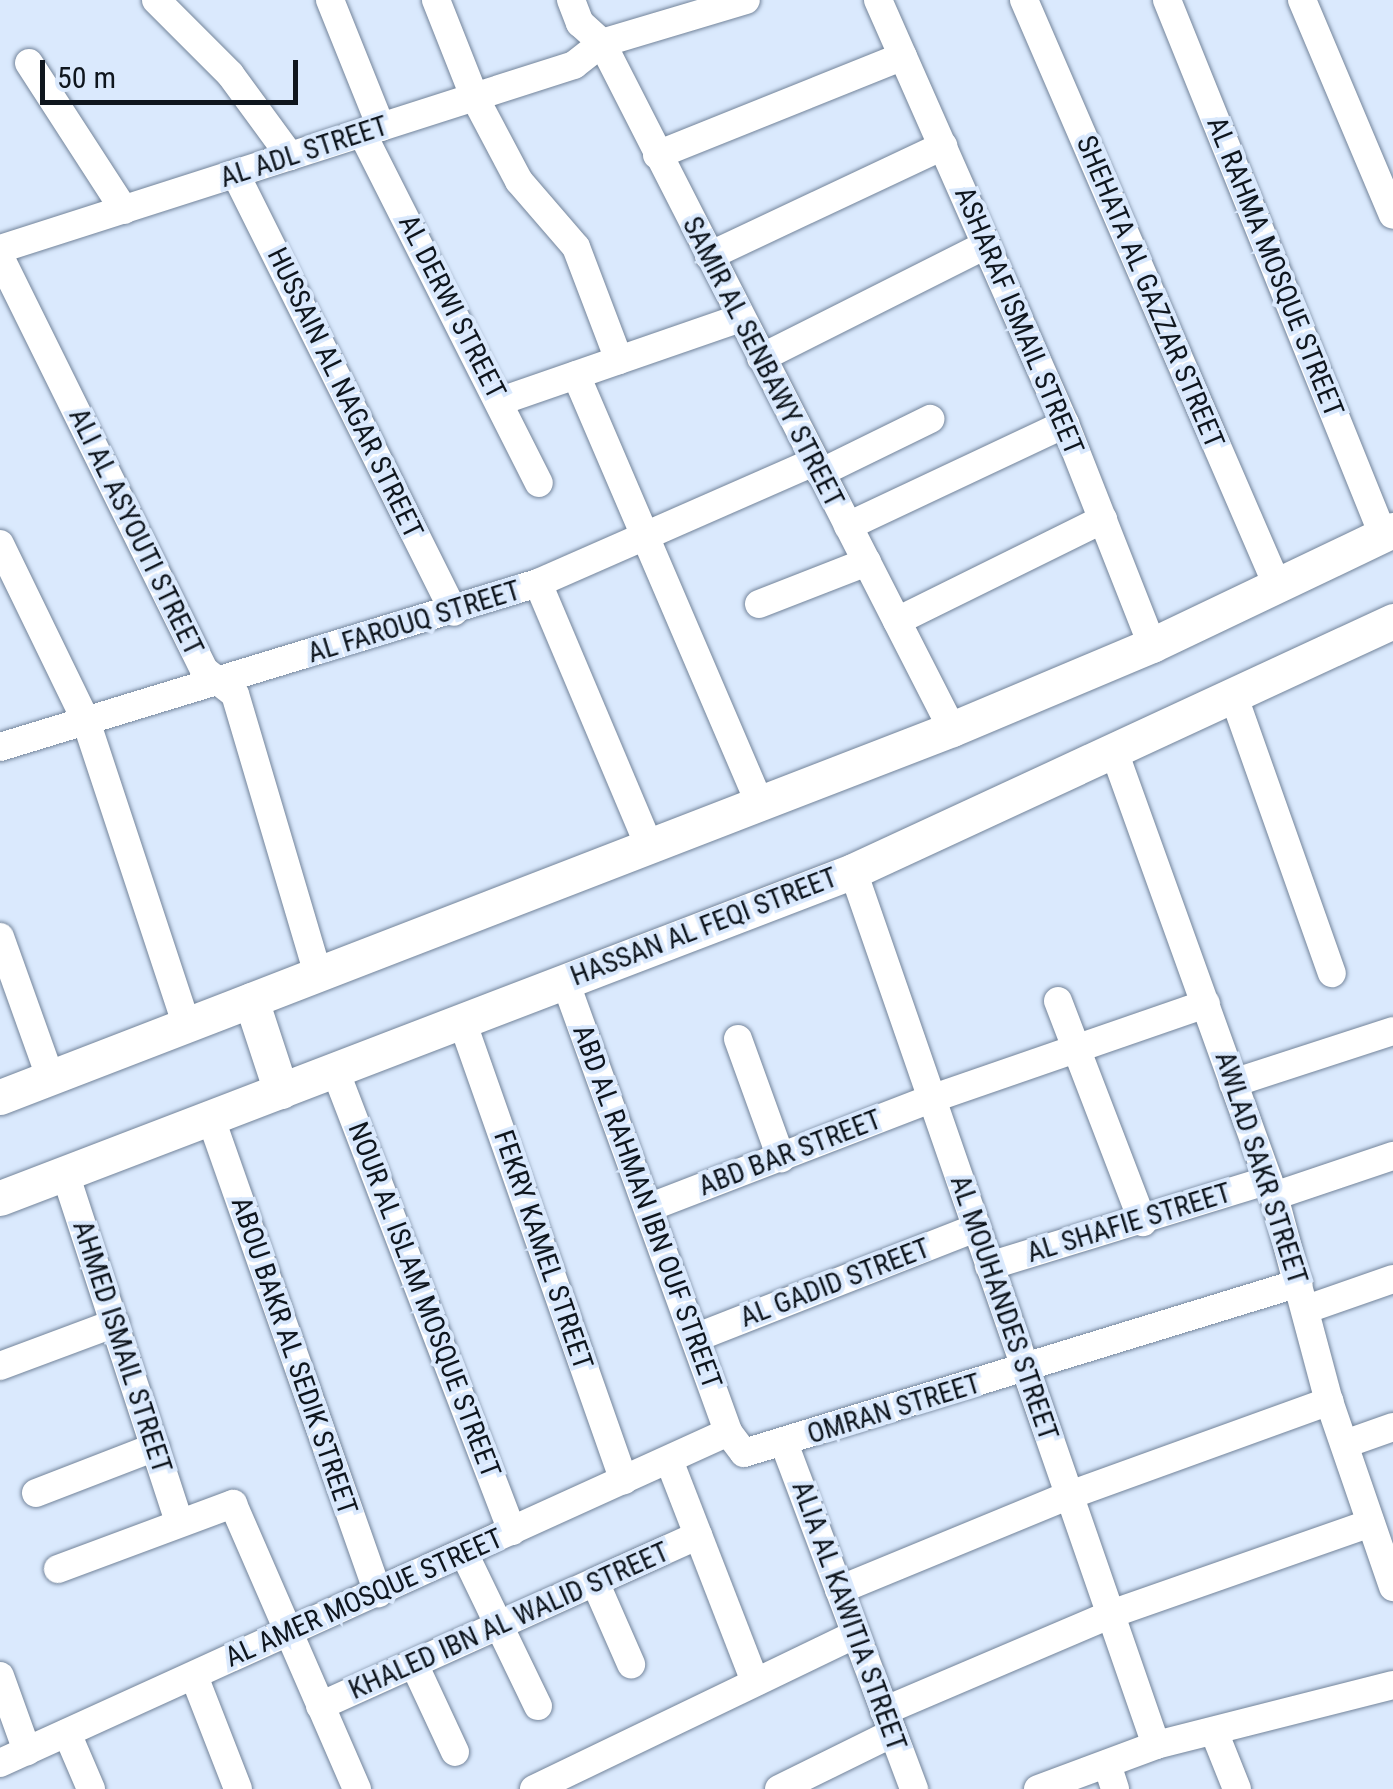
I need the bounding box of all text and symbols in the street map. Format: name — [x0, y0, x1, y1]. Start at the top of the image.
scale bar — [45, 40, 302, 102]
text: 50 m — [57, 60, 116, 95]
street label: AL ADL STREET — [216, 109, 392, 195]
street label: AL RAHMA MOSQUE STREET — [1199, 112, 1351, 422]
street label: SHEHATA AL GAZZAR STREET — [1069, 131, 1231, 453]
street label: ASHARAF ISMAIL STREET — [947, 182, 1091, 460]
street label: AL DERWI STREET — [391, 209, 513, 405]
street label: SAMIR AL SENBAWY STREET — [675, 211, 851, 513]
street label: HUSSAIN AL NAGAR STREET — [260, 242, 430, 544]
street label: ALI AL ASYOUTI STREET — [62, 403, 210, 661]
street label: AL FAROUQ STREET — [304, 574, 524, 670]
street label: HASSAN AL FEQI STREET — [566, 861, 842, 993]
street label: ABD AL RAHMAN IBN OUF STREET — [565, 1021, 729, 1393]
street label: AWLAD SAKR STREET — [1208, 1047, 1314, 1289]
street label: ABD BAR STREET — [694, 1103, 886, 1203]
street label: NOUR AL ISLAM MOSQUE STREET — [341, 1118, 507, 1482]
street label: FEKRY KAMEL STREET — [486, 1126, 600, 1374]
street label: AL MOUHANDES STREET — [943, 1171, 1065, 1445]
street label: AL SHAFIE STREET — [1023, 1176, 1235, 1270]
street label: ABOU BAKR AL SEDIK STREET — [224, 1193, 364, 1519]
street label: AHMED ISMAIL STREET — [65, 1217, 179, 1477]
street label: AL GADID STREET — [735, 1231, 935, 1335]
street label: OMRAN STREET — [803, 1367, 985, 1451]
street label: ALIA AL KAWITIA STREET — [785, 1477, 913, 1755]
street label: AL AMER MOSQUE STREET — [220, 1522, 508, 1674]
street label: KHALED IBN AL WALID STREET — [344, 1535, 674, 1707]

